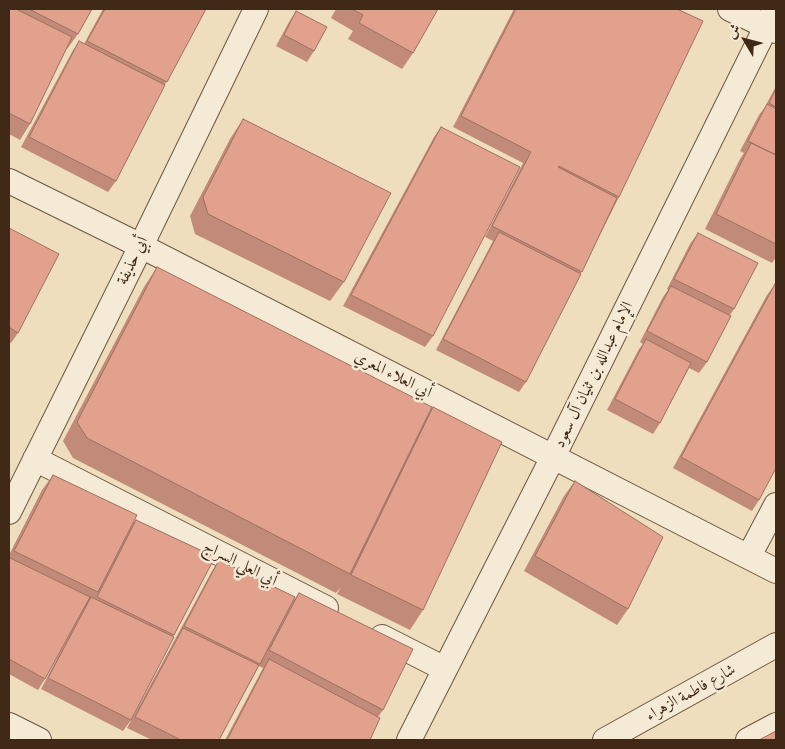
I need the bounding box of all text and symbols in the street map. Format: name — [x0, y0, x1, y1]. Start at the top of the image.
north arrow — [720, 15, 770, 65]
text: ش — [721, 19, 745, 43]
street label: أبي حذيفة — [113, 234, 153, 288]
street label: الإمام عبدالله بن ثنيان آل سعود — [550, 299, 638, 451]
street label: أبي العلاء المعري — [351, 347, 435, 403]
street label: أبي العلي السراج — [200, 537, 280, 591]
street label: شارع فاطمة الزهراء — [643, 660, 739, 726]

